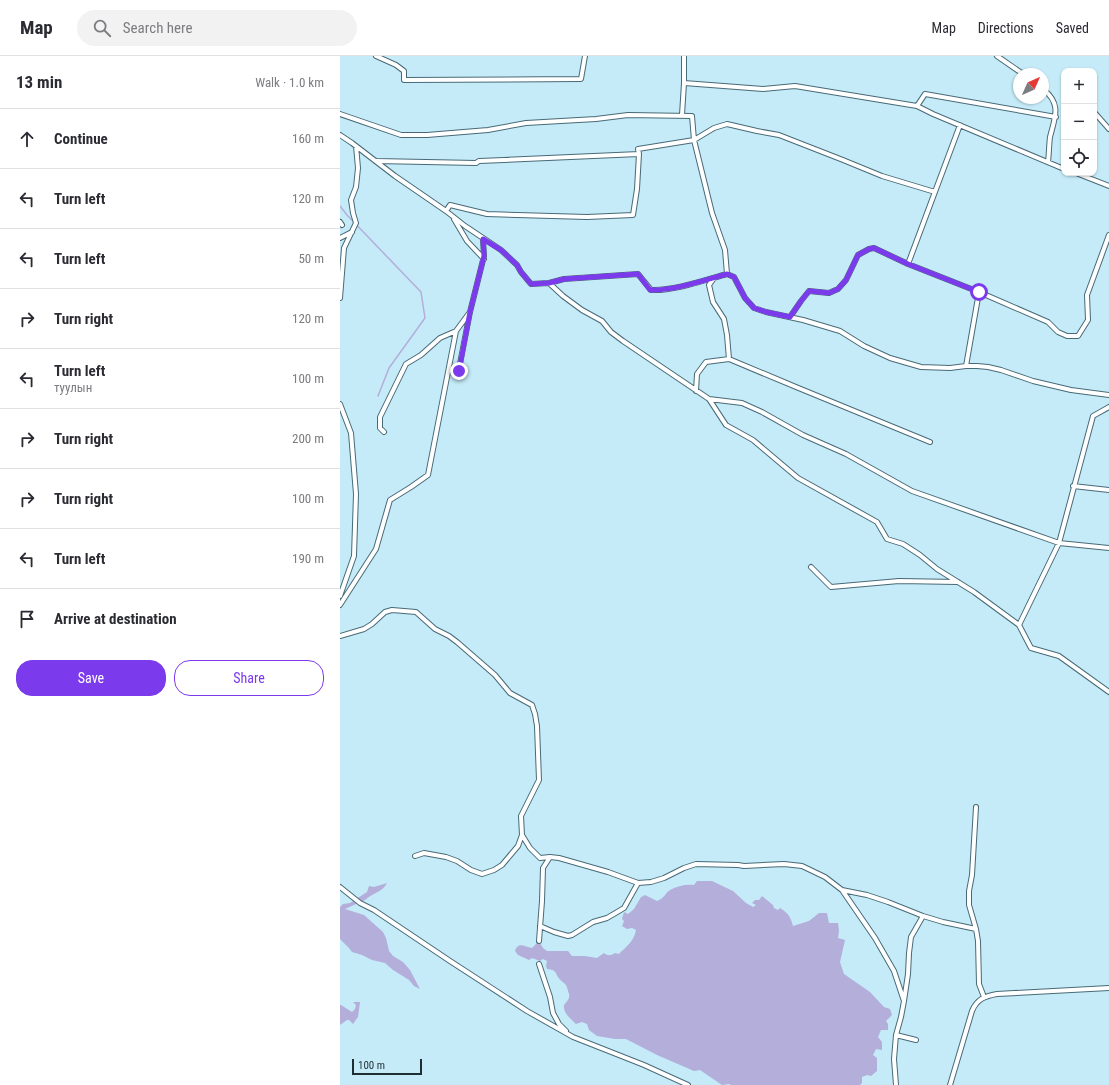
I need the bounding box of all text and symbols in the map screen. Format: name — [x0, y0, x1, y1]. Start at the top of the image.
search box — [77, 10, 357, 46]
text: Map — [20, 16, 53, 39]
icon: search — [91, 17, 113, 39]
text: Search here — [123, 19, 193, 37]
text: Map — [932, 20, 956, 36]
text: Directions — [978, 20, 1034, 36]
text: Saved — [1056, 20, 1089, 36]
north arrow — [1013, 68, 1049, 104]
map controls — [1061, 68, 1097, 176]
button: + — [1061, 68, 1097, 104]
text: 13 min — [16, 72, 62, 92]
text: Walk · 1.0 km — [255, 75, 324, 90]
button: − — [1061, 104, 1097, 140]
icon: ahead — [16, 128, 38, 150]
text: Continue — [54, 130, 108, 148]
text: 160 m — [292, 131, 324, 146]
button: locate — [1061, 140, 1097, 176]
icon: left — [16, 188, 38, 210]
text: Turn left — [54, 190, 105, 208]
text: 120 m — [292, 191, 324, 206]
icon: left — [16, 248, 38, 270]
text: Turn left — [54, 250, 105, 268]
text: 50 m — [298, 251, 324, 266]
route start — [970, 283, 988, 301]
icon: right — [16, 308, 38, 330]
text: Turn right — [54, 310, 113, 328]
text: 120 m — [292, 311, 324, 326]
text: Turn left — [54, 362, 105, 380]
route end — [450, 362, 468, 380]
icon: left — [16, 368, 38, 390]
text: 100 m — [292, 371, 324, 386]
text: туулын — [54, 380, 92, 395]
icon: right — [16, 428, 38, 450]
text: Turn right — [54, 430, 113, 448]
text: 200 m — [292, 431, 324, 446]
icon: right — [16, 488, 38, 510]
text: Turn right — [54, 490, 113, 508]
text: 100 m — [292, 491, 324, 506]
icon: left — [16, 548, 38, 570]
text: Turn left — [54, 550, 105, 568]
text: 190 m — [292, 551, 324, 566]
icon: arrive — [16, 608, 38, 630]
text: Arrive at destination — [54, 610, 177, 628]
button: Save — [16, 660, 166, 696]
button: Share — [174, 660, 324, 696]
scale bar — [352, 1057, 422, 1076]
text: 100 m — [358, 1059, 385, 1072]

